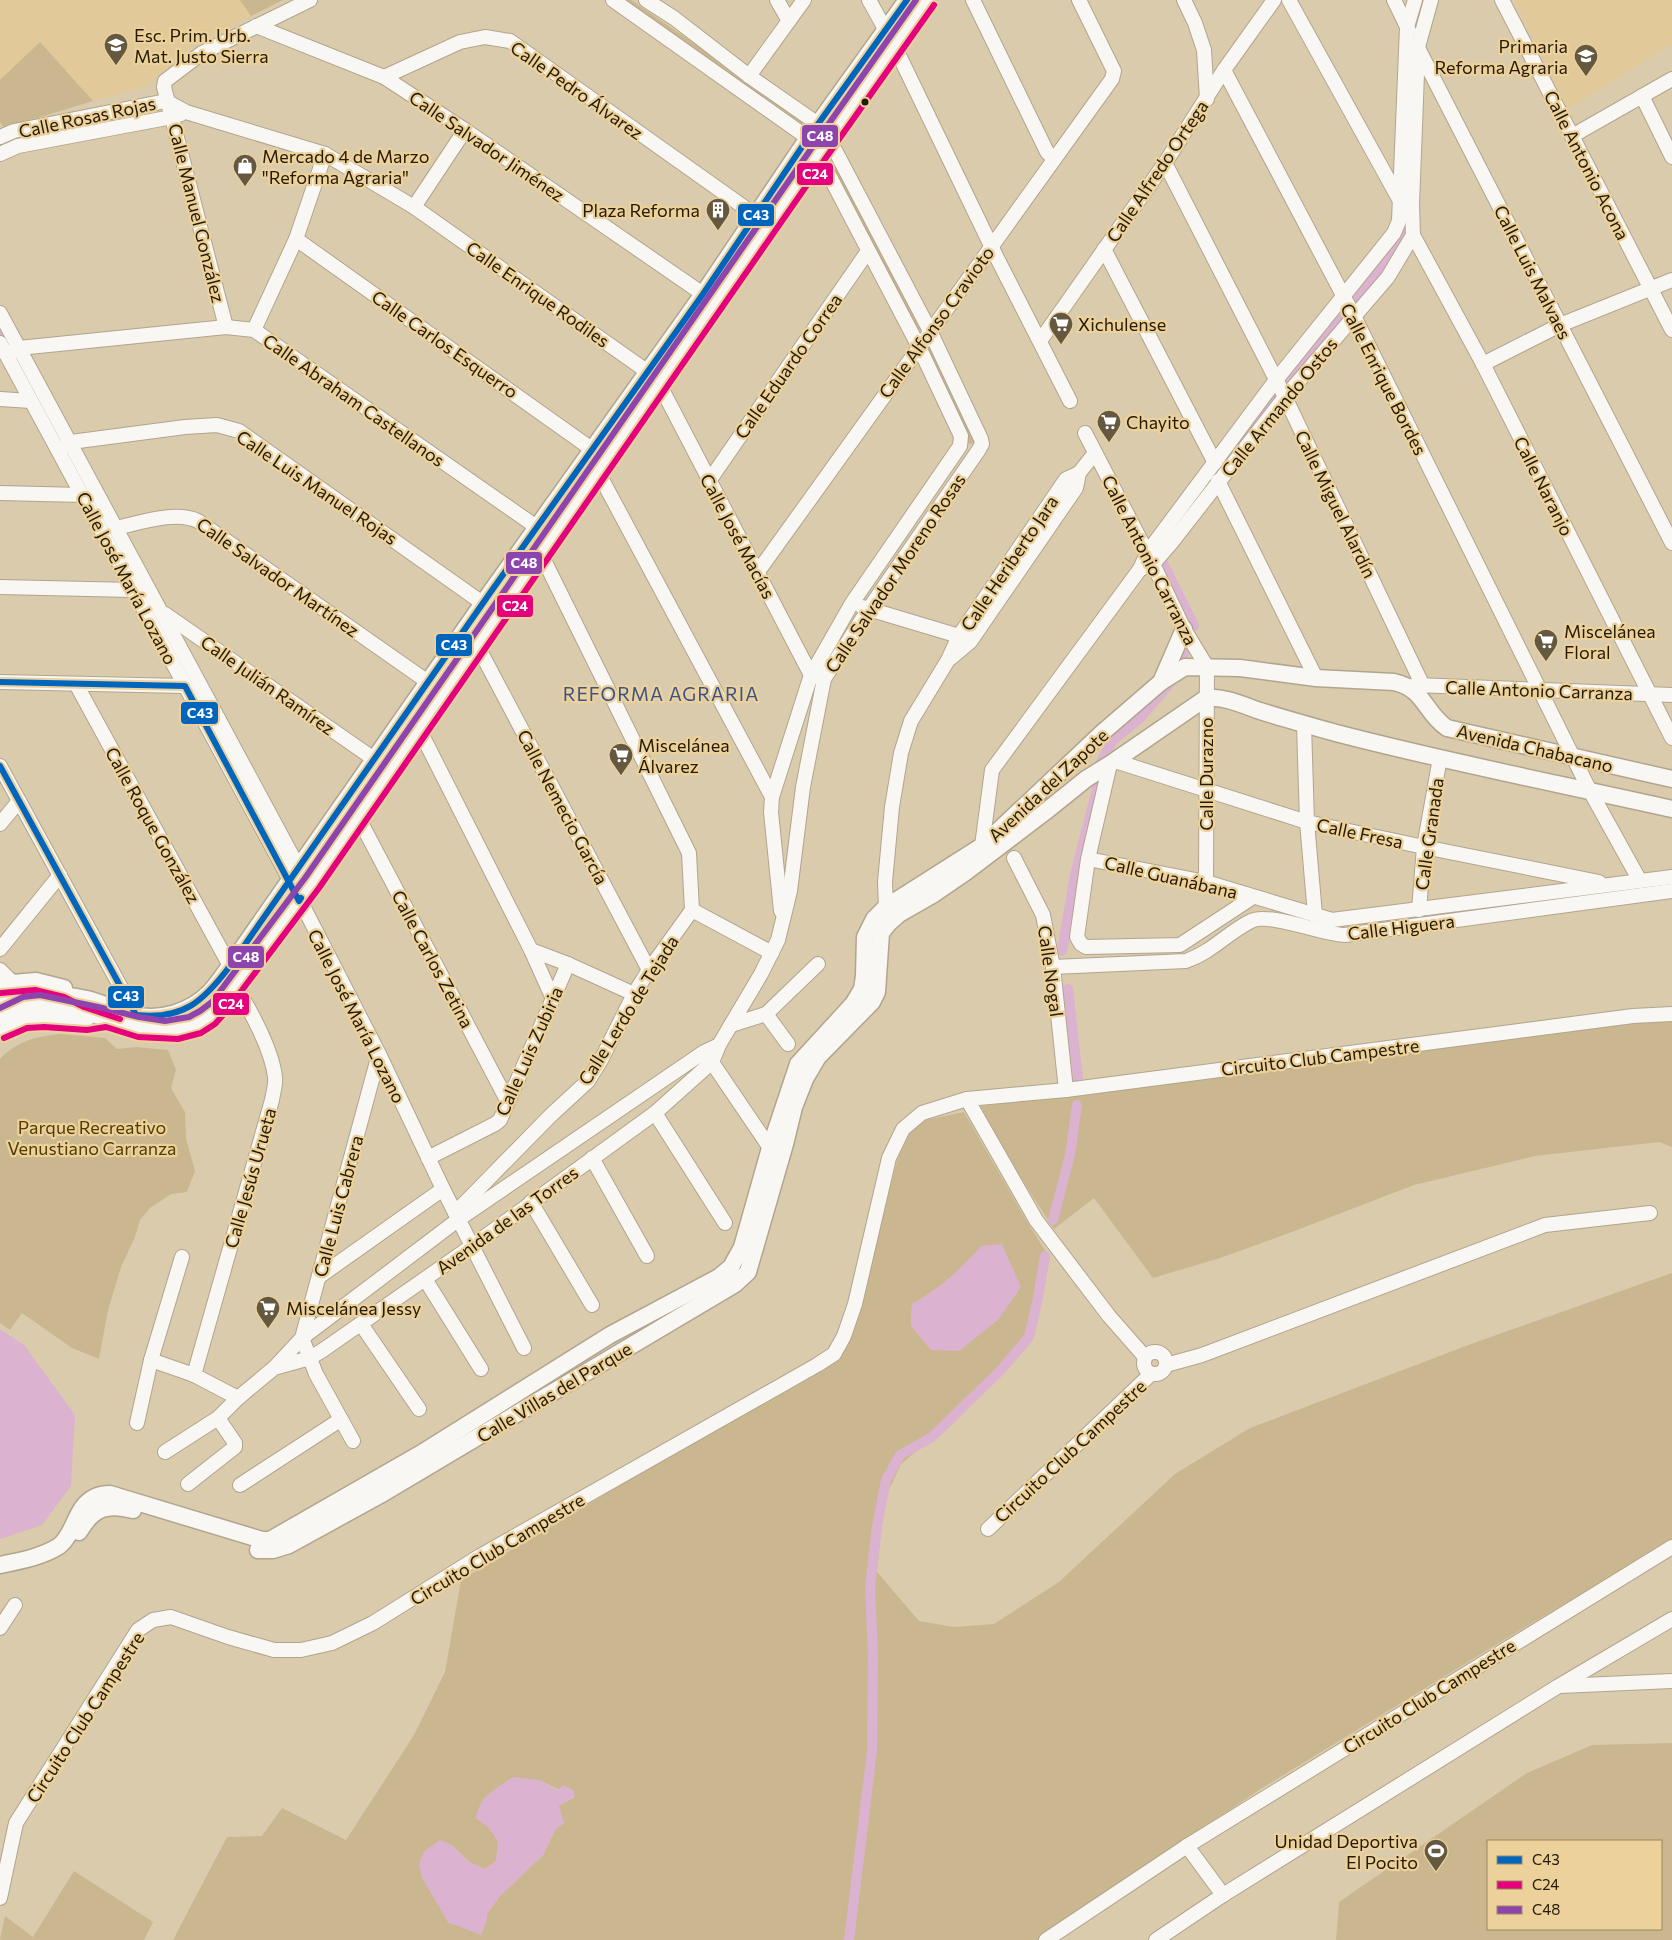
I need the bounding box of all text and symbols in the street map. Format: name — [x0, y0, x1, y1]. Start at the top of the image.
place label: Esc. Prim. Urb. Mat. Justo Sierra — [134, 24, 269, 67]
school or university icon: Esc. Prim. Urb. Mat. Justo Sierra — [103, 32, 129, 66]
place label: Primaria Reforma Agraria — [1435, 35, 1568, 78]
street label: Calle Pedro Álvarez — [507, 36, 647, 144]
school or university icon: Primaria Reforma Agraria — [1573, 43, 1599, 77]
street label: Calle Salvador Jiménez — [405, 86, 569, 206]
street label: Calle Antonio Acona — [1540, 86, 1634, 244]
street label: Calle Rosas Rojas — [16, 92, 158, 142]
street label: Calle Alfredo Ortega — [1101, 96, 1213, 246]
unlabelled marker — [860, 97, 870, 107]
street label: Calle Manuel González — [164, 121, 230, 305]
line badge: C48 — [801, 124, 839, 148]
text: C48 — [807, 127, 834, 144]
place label: Mercado 4 de Marzo "Reforma Agraria" — [262, 145, 429, 188]
shop icon: Mercado 4 de Marzo "Reforma Agraria" — [232, 153, 258, 187]
line badge: C24 — [796, 162, 834, 186]
text: C24 — [802, 165, 828, 182]
building icon: Plaza Reforma — [705, 197, 731, 231]
place label: Plaza Reforma — [582, 199, 700, 221]
street label: Calle Luis Malvaes — [1490, 201, 1576, 343]
line badge: C43 — [737, 203, 775, 227]
text: C43 — [743, 206, 769, 223]
street label: Calle Enrique Rodiles — [462, 236, 614, 352]
street label: Calle Alfonso Cravioto — [874, 242, 998, 402]
street label: Calle Carlos Esquerro — [368, 285, 522, 403]
street label: Calle Eduardo Correa — [730, 289, 846, 443]
street label: Calle Enrique Bordes — [1336, 299, 1432, 459]
supermarket icon: Xichulense — [1048, 311, 1074, 345]
place label: Xichulense — [1078, 313, 1166, 335]
street label: Calle Abraham Castellanos — [259, 329, 449, 471]
street label: Calle Armando Ostos — [1216, 333, 1342, 481]
supermarket icon: Chayito — [1096, 409, 1122, 443]
place label: Chayito — [1126, 411, 1190, 433]
street label: Calle Luis Manuel Rojas — [232, 425, 402, 549]
street label: Calle Miguel Alardín — [1291, 427, 1381, 581]
street label: Calle Naranjo — [1509, 432, 1579, 540]
street label: Calle Salvador Moreno Rosas — [820, 469, 970, 677]
street label: Calle José Macías — [696, 470, 780, 602]
street label: Calle Antonio Carranza — [1098, 471, 1202, 649]
street label: Calle José María Lozano — [72, 488, 182, 668]
street label: Calle Heriberto Jara — [956, 491, 1062, 635]
street label: Calle Salvador Martínez — [193, 513, 363, 641]
line badge: C48 — [505, 551, 543, 575]
text: C48 — [511, 554, 538, 571]
line badge: C24 — [496, 594, 534, 618]
text: C24 — [502, 597, 528, 614]
place label: Miscelánea Floral — [1564, 620, 1656, 663]
supermarket icon: Miscelánea Floral — [1533, 628, 1559, 662]
street label: Calle Julián Ramírez — [197, 631, 339, 739]
line badge: C43 — [435, 633, 473, 657]
text: C43 — [441, 636, 467, 653]
street label: Calle Antonio Carranza — [1445, 676, 1633, 704]
district label: REFORMA AGRARIA — [563, 682, 759, 705]
line badge: C43 — [180, 701, 219, 725]
text: C43 — [187, 704, 213, 721]
street label: Calle Durazno — [1195, 717, 1217, 831]
street label: Avenida Chabacano — [1455, 719, 1615, 777]
street label: Avenida del Zapote — [984, 724, 1112, 846]
street label: Calle Nemecio García — [513, 726, 613, 888]
place label: Miscelánea Álvarez — [638, 734, 730, 777]
supermarket icon: Miscelánea Álvarez — [608, 742, 634, 776]
street label: Calle Roque González — [101, 743, 205, 907]
street label: Calle Granada — [1410, 777, 1448, 891]
street label: Calle Fresa — [1315, 813, 1405, 853]
street label: Calle Guanábana — [1102, 851, 1240, 903]
street label: Calle Carlos Zetina — [387, 886, 479, 1032]
street label: Calle Higuera — [1346, 910, 1456, 944]
street label: Calle Nogal — [1034, 924, 1068, 1018]
street label: Calle José María Lozano — [304, 925, 410, 1107]
street label: Calle Lerdo de Tejada — [573, 931, 683, 1089]
line badge: C48 — [227, 945, 265, 969]
text: C48 — [233, 948, 260, 965]
street label: Calle Luis Zubiria — [491, 983, 567, 1119]
line badge: C43 — [107, 985, 145, 1009]
text: C43 — [113, 987, 139, 1004]
line badge: C24 — [212, 992, 250, 1016]
text: C24 — [218, 995, 244, 1012]
street label: Circuito Club Campestre — [1220, 1034, 1420, 1080]
street label: Calle Jesús Urueta — [219, 1105, 281, 1251]
park label: Parque Recreativo Venustiano Carranza — [7, 1116, 177, 1159]
street label: Calle Luis Cabrera — [309, 1133, 367, 1279]
street label: Avenida de las Torres — [432, 1161, 582, 1279]
supermarket icon: Miscelánea Jessy — [255, 1295, 281, 1329]
place label: Miscelánea Jessy — [286, 1297, 421, 1319]
street label: Calle Villas del Parque — [473, 1337, 635, 1447]
street label: Circuito Club Campestre — [990, 1375, 1150, 1527]
street label: Circuito Club Campestre — [406, 1488, 588, 1610]
street label: Circuito Club Campestre — [21, 1627, 149, 1807]
street label: Circuito Club Campestre — [1339, 1634, 1519, 1758]
place label: Unidad Deportiva El Pocito — [1274, 1830, 1418, 1873]
sports icon: Unidad Deportiva El Pocito — [1423, 1838, 1449, 1872]
legend — [1487, 1840, 1662, 1930]
text: C43 — [1532, 1850, 1560, 1868]
text: C24 — [1532, 1875, 1559, 1893]
text: C48 — [1532, 1900, 1560, 1918]

